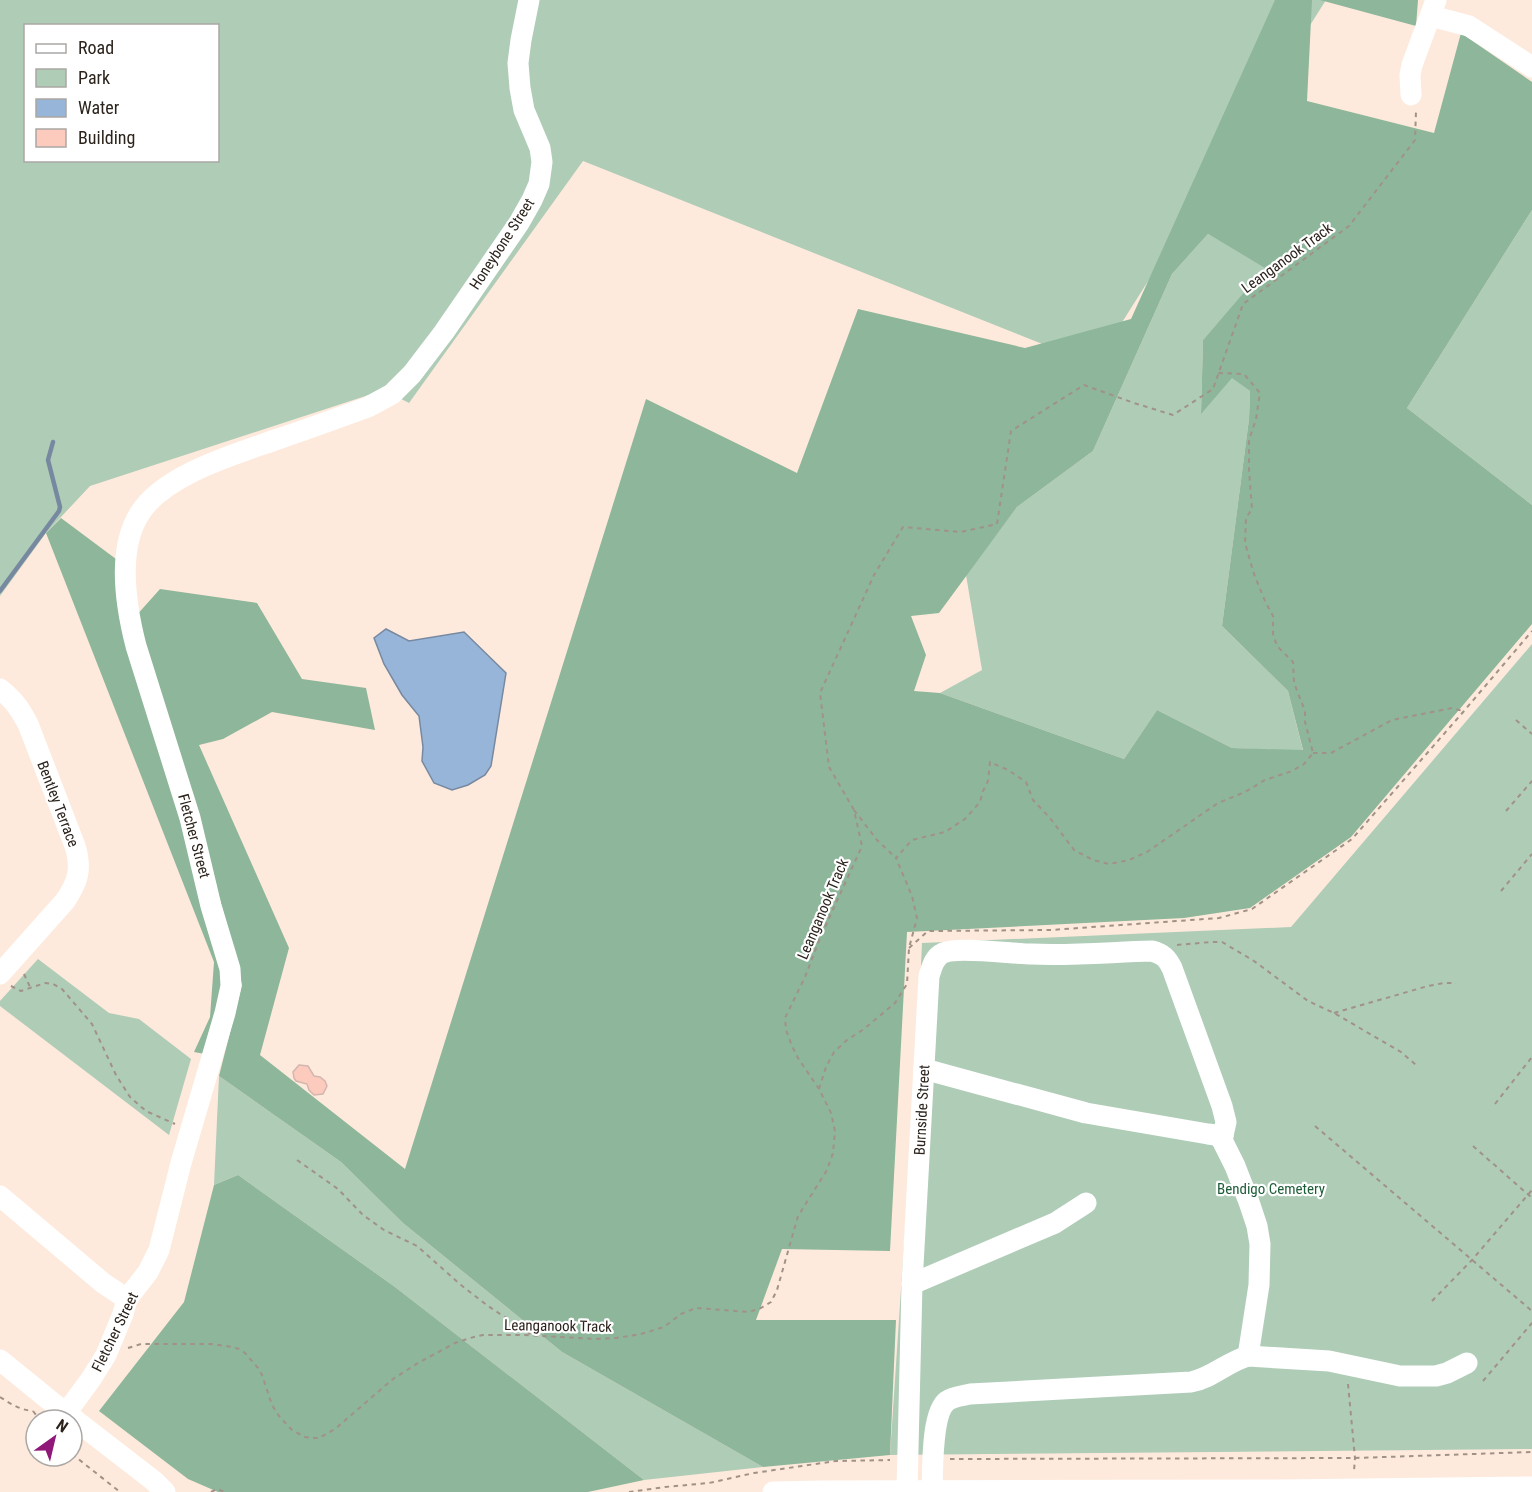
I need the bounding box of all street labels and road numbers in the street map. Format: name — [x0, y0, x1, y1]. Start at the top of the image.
street label: Honeybone Street — [466, 195, 538, 293]
street label: Leanganook Track — [1238, 219, 1336, 297]
street label: Bentley Terrace — [33, 758, 83, 850]
street label: Fletcher Street — [174, 792, 214, 880]
street label: Leanganook Track — [794, 856, 852, 962]
street label: Burnside Street — [911, 1064, 933, 1156]
street label: Fletcher Street — [88, 1289, 142, 1375]
street label: Leanganook Track — [504, 1316, 612, 1336]

